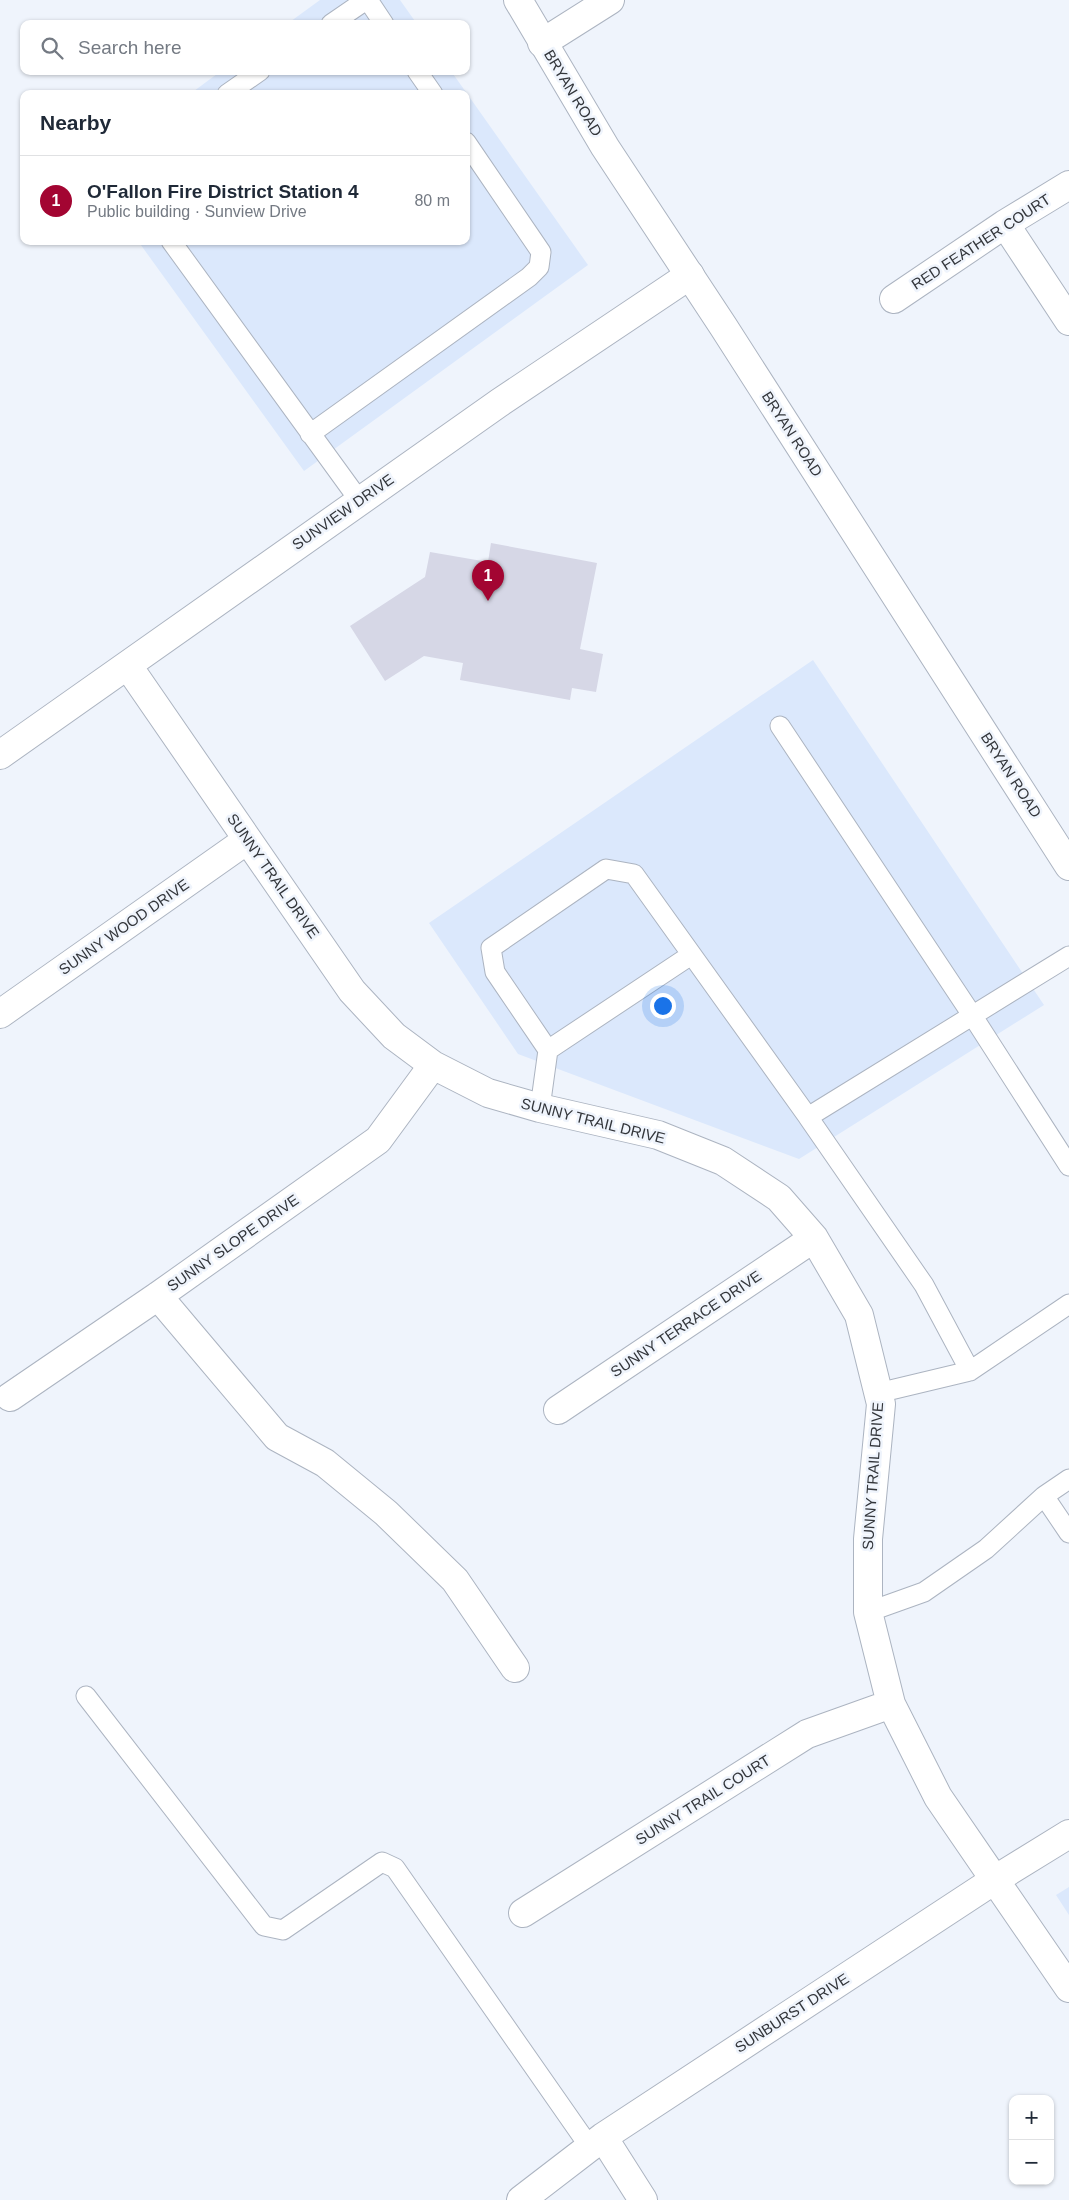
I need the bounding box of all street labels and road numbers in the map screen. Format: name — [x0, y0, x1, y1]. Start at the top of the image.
street label: BRYAN ROAD — [541, 46, 606, 139]
street label: RED FEATHER COURT — [908, 190, 1053, 293]
street label: BRYAN ROAD — [759, 388, 826, 480]
street label: SUNVIEW DRIVE — [289, 470, 397, 553]
street label: BRYAN ROAD — [978, 729, 1045, 821]
street label: SUNNY TRAIL DRIVE — [224, 810, 323, 941]
street label: SUNNY WOOD DRIVE — [55, 875, 192, 978]
street label: SUNNY TRAIL DRIVE — [519, 1094, 667, 1147]
street label: SUNNY SLOPE DRIVE — [164, 1191, 302, 1294]
street label: SUNNY TERRACE DRIVE — [607, 1267, 764, 1380]
street label: SUNNY TRAIL DRIVE — [859, 1401, 886, 1550]
street label: SUNNY TRAIL COURT — [632, 1751, 773, 1848]
street label: SUNBURST DRIVE — [732, 1969, 852, 2056]

